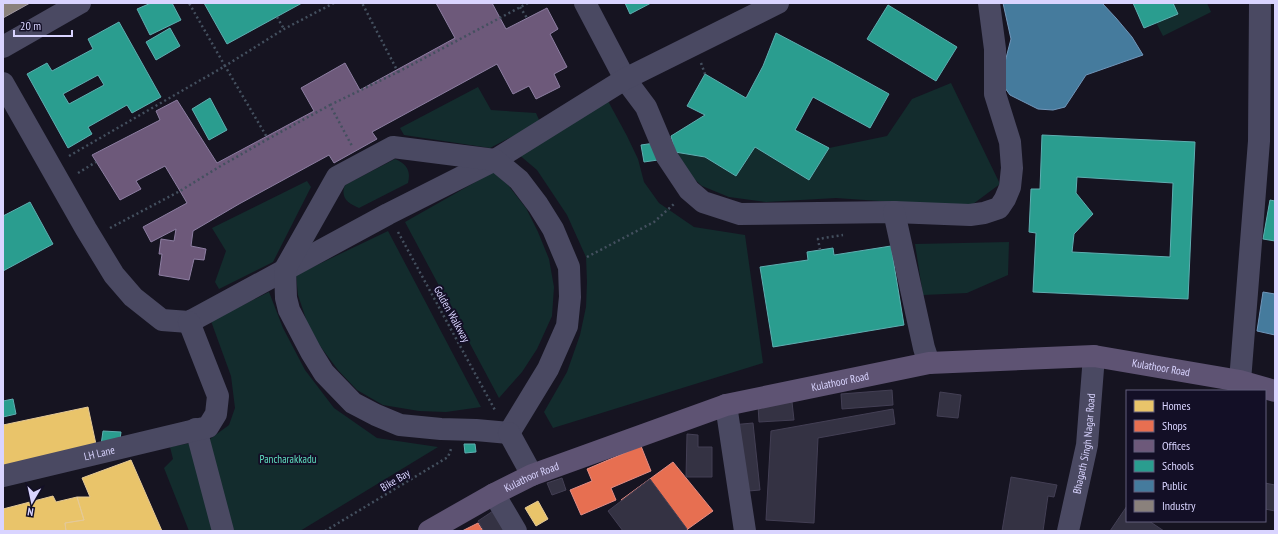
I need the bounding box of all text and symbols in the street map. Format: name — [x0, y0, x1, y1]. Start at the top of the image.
scale bar — [14, 12, 72, 38]
text: 20 m — [20, 18, 41, 33]
street label: Golden Walkway — [431, 283, 474, 345]
street label: Kulathoor Road — [1131, 356, 1191, 379]
street label: Kulathoor Road — [810, 369, 870, 394]
legend — [1126, 390, 1266, 522]
street label: Bhagath Singh Nagar Road — [1069, 393, 1098, 495]
text: Homes — [1162, 398, 1190, 413]
text: Shops — [1162, 418, 1187, 433]
text: Offices — [1162, 438, 1190, 453]
street label: LH Lane — [83, 442, 116, 463]
park label: Pancharakkadu — [260, 452, 317, 466]
text: Schools — [1162, 458, 1194, 473]
street label: Kulathoor Road — [502, 459, 561, 495]
street label: Bike Bay — [378, 465, 413, 494]
text: Public — [1162, 478, 1188, 493]
north arrow — [12, 482, 52, 522]
text: Industry — [1162, 498, 1196, 513]
text: N — [26, 504, 34, 519]

